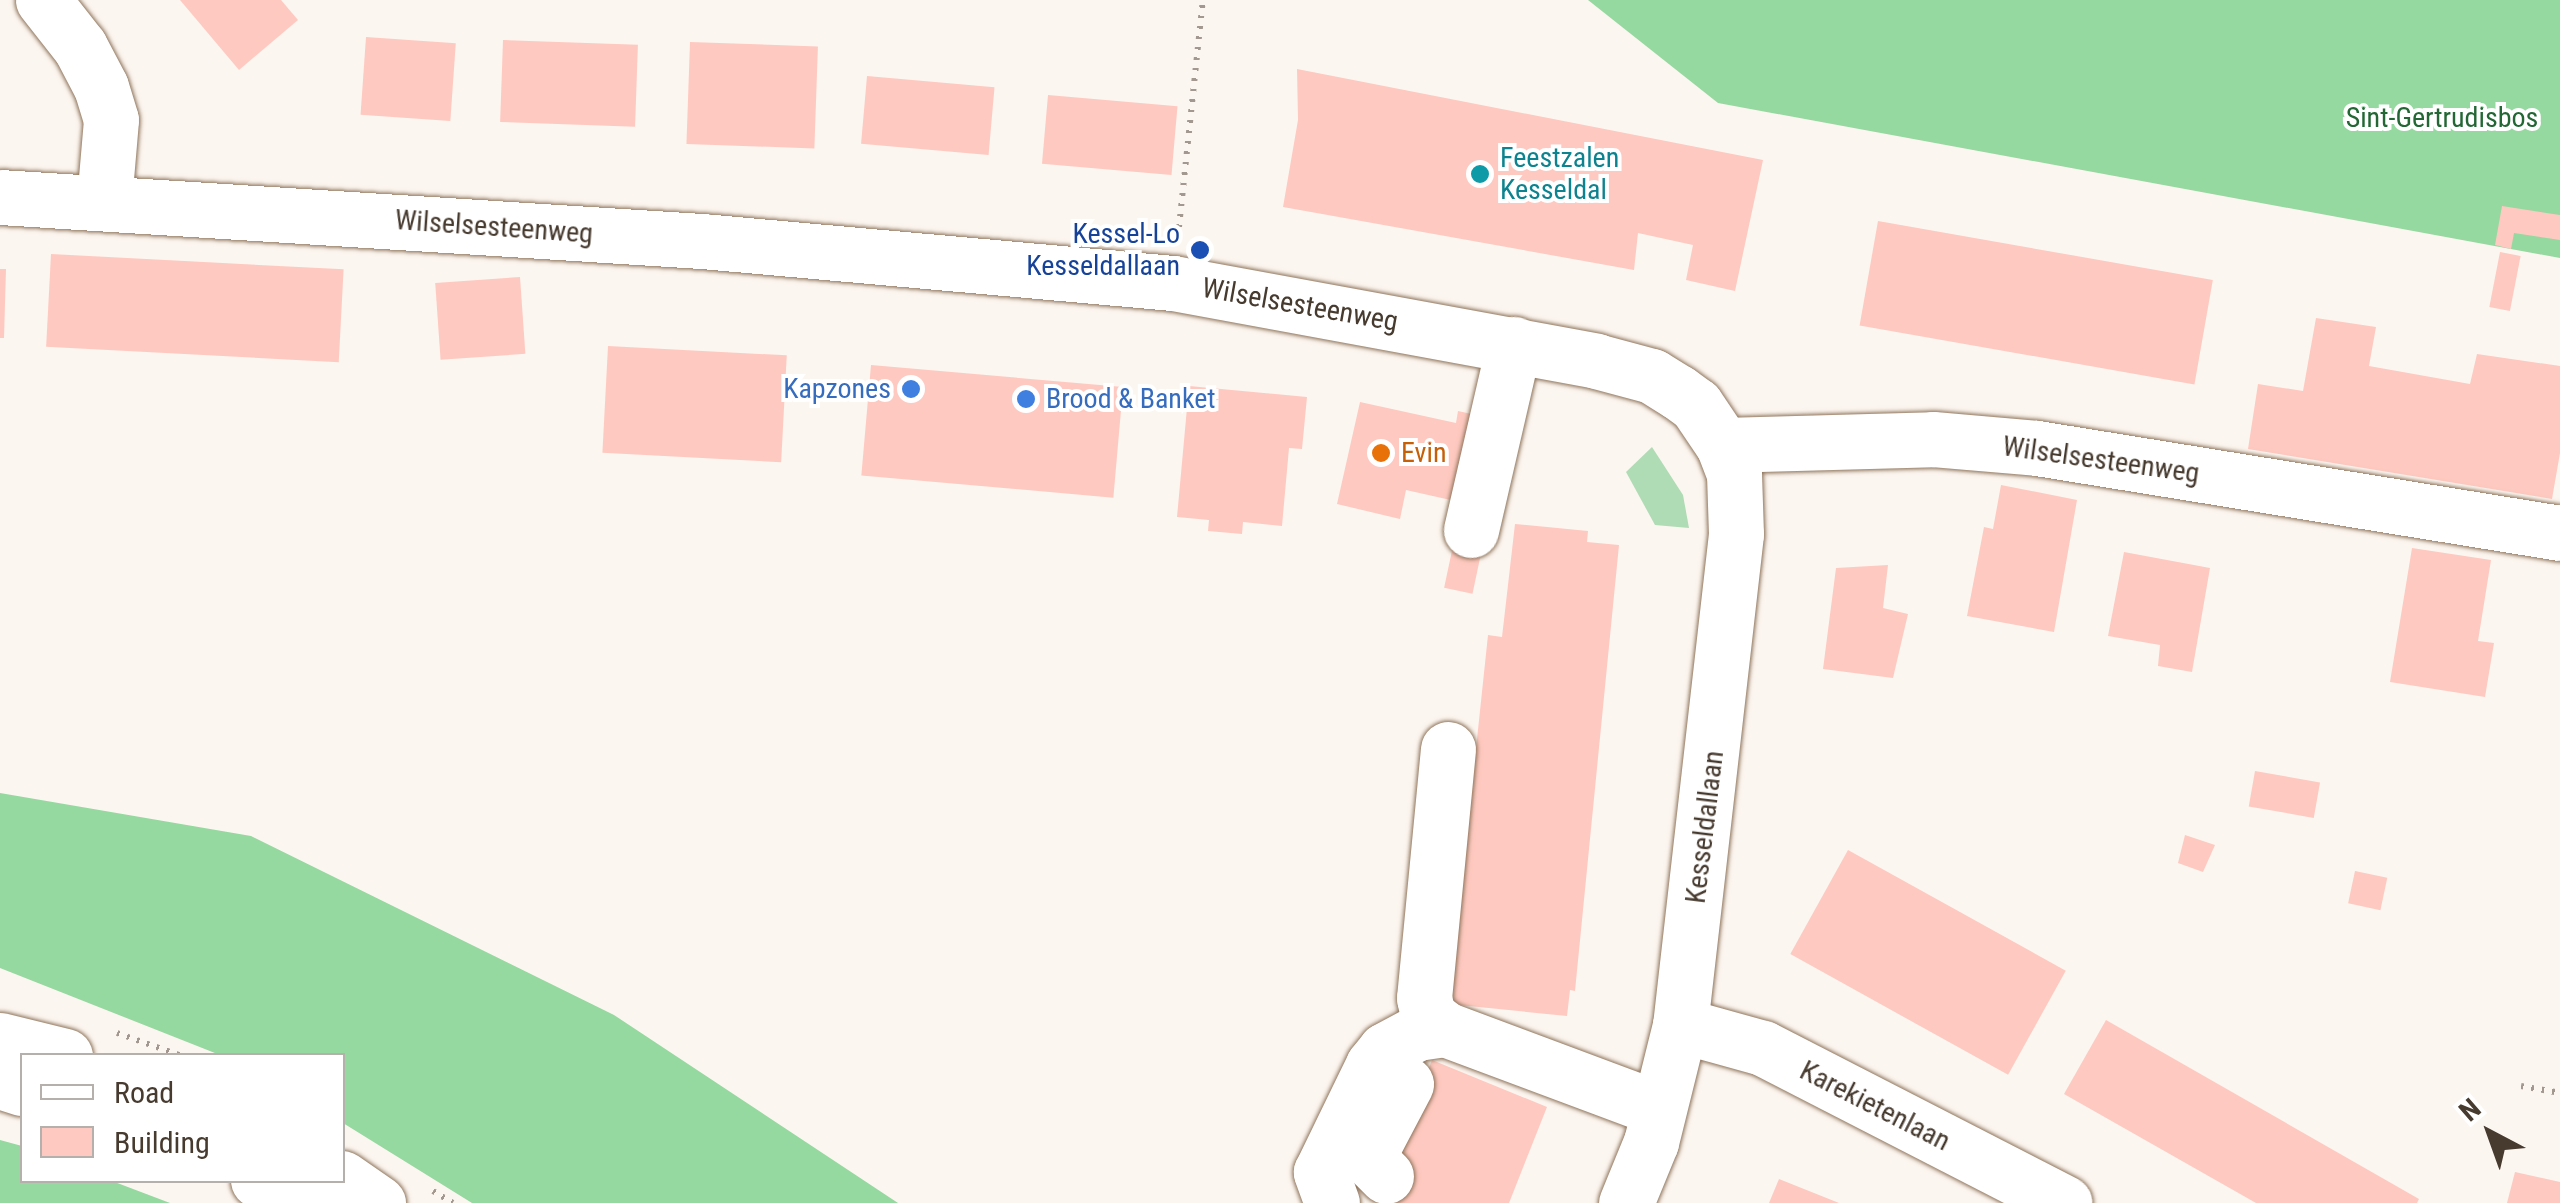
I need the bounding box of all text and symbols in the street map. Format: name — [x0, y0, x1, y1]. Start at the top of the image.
park label: Sint-Gertrudisbos — [2346, 101, 2538, 135]
place label: Feestzalen Kesseldal — [1500, 141, 1619, 207]
marker: Feestzalen Kesseldal — [1469, 163, 1491, 185]
street label: Wilselsesteenweg — [394, 203, 594, 251]
place label: Kessel-Lo Kesseldallaan — [1026, 217, 1180, 283]
marker: Kessel-Lo Kesseldallaan — [1189, 239, 1211, 261]
street label: Wilselsesteenweg — [1199, 271, 1401, 339]
place label: Kapzones — [783, 372, 891, 406]
marker: Kapzones — [900, 378, 922, 400]
place label: Brood & Banket — [1046, 382, 1216, 416]
marker: Brood & Banket — [1015, 388, 1037, 410]
street label: Wilselsesteenweg — [2000, 430, 2202, 490]
place label: Evin — [1401, 436, 1447, 470]
marker: Evin — [1370, 442, 1392, 464]
street label: Kesseldallaan — [1679, 749, 1731, 905]
legend — [20, 1053, 345, 1183]
street label: Karekietenlaan — [1794, 1054, 1956, 1158]
text: Road — [114, 1075, 174, 1110]
north arrow — [2440, 1083, 2540, 1183]
text: N — [2453, 1092, 2487, 1128]
text: Building — [114, 1125, 210, 1160]

